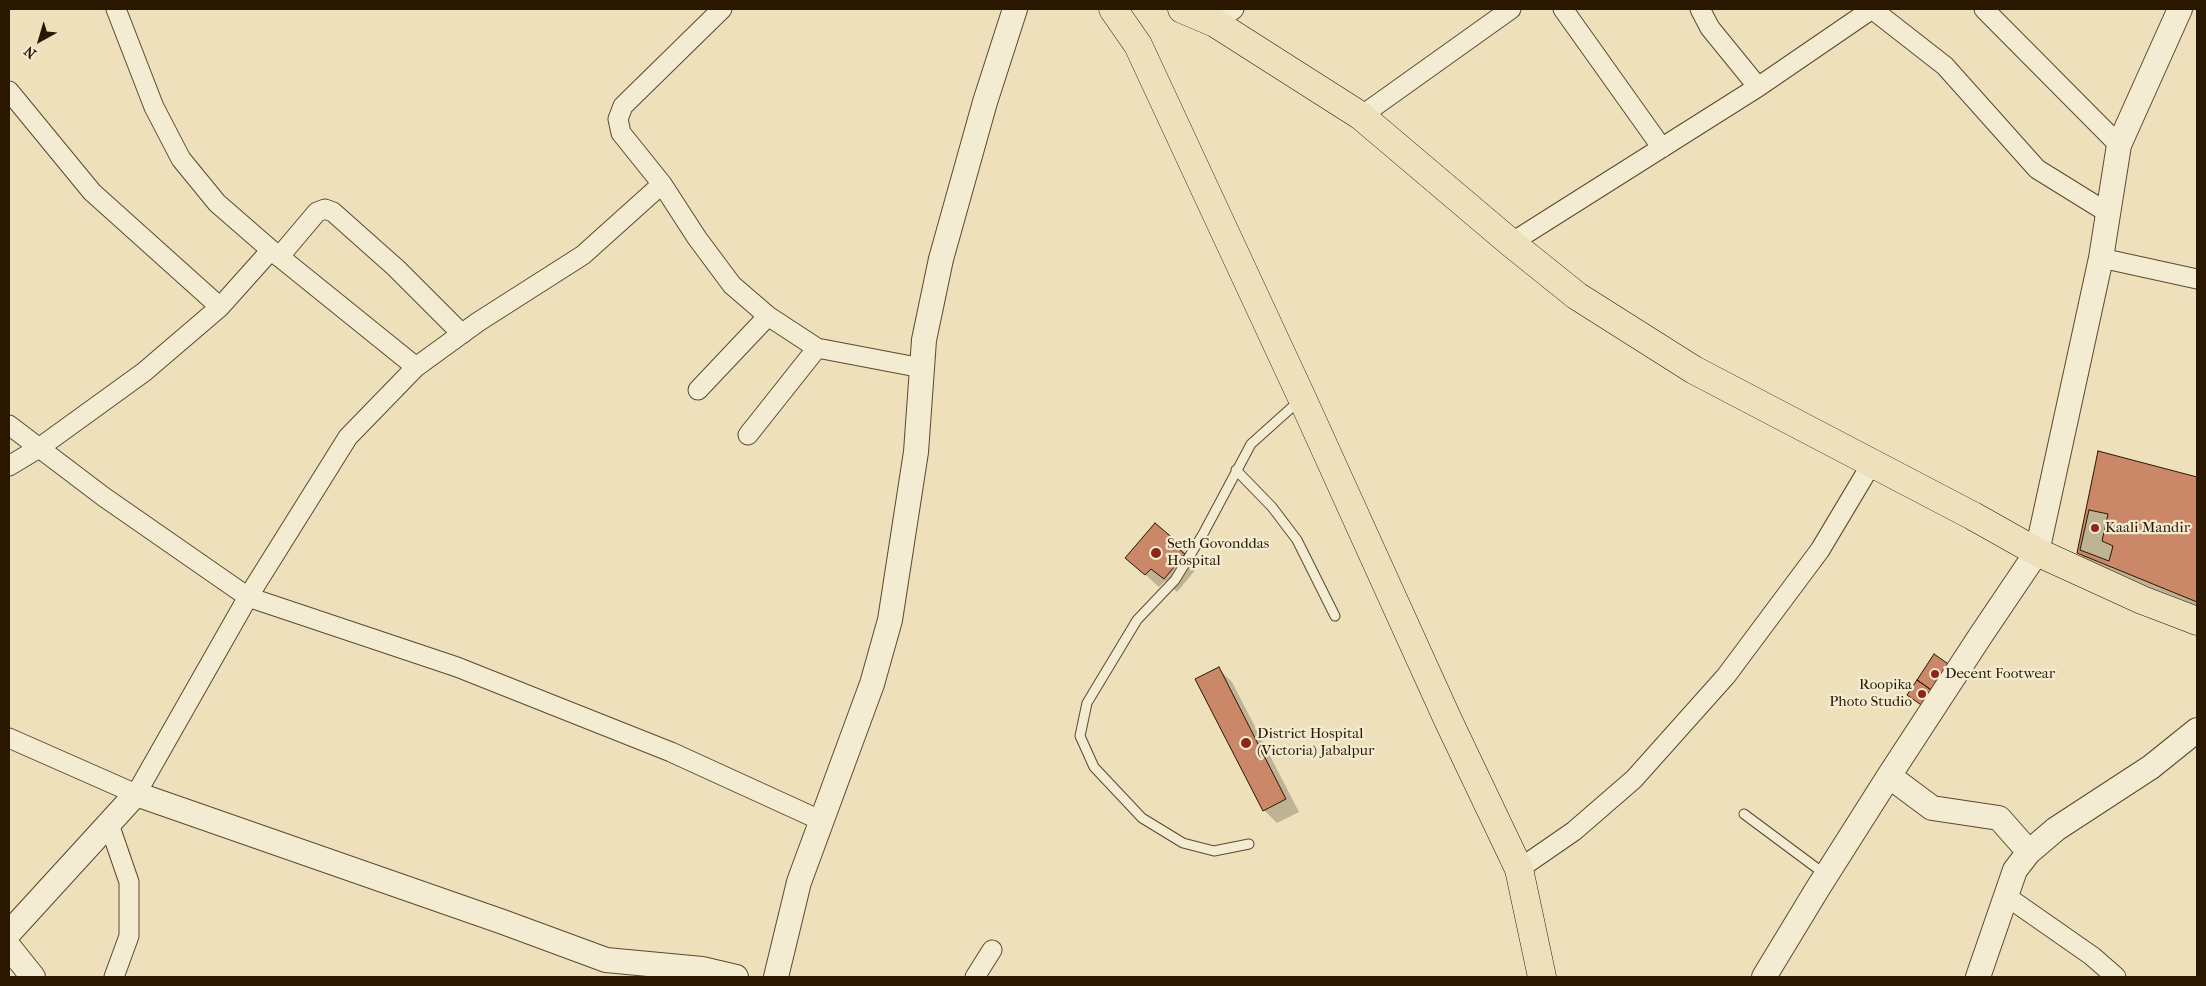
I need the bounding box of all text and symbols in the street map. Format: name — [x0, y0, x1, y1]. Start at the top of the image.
north arrow — [15, 15, 65, 65]
text: N — [21, 42, 40, 62]
place label: Kaali Mandir — [2105, 519, 2190, 537]
marker: Kaali Mandir — [2089, 522, 2101, 534]
place label: Seth Govonddas Hospital — [1167, 535, 1269, 570]
marker: Seth Govonddas Hospital — [1149, 546, 1163, 560]
place label: Decent Footwear — [1945, 665, 2055, 683]
marker: Decent Footwear — [1929, 668, 1941, 680]
place label: Roopika Photo Studio — [1829, 676, 1912, 711]
marker: Roopika Photo Studio — [1916, 688, 1928, 700]
place label: District Hospital (Victoria) Jabalpur — [1257, 725, 1374, 760]
marker: District Hospital (Victoria) Jabalpur — [1239, 736, 1253, 750]

